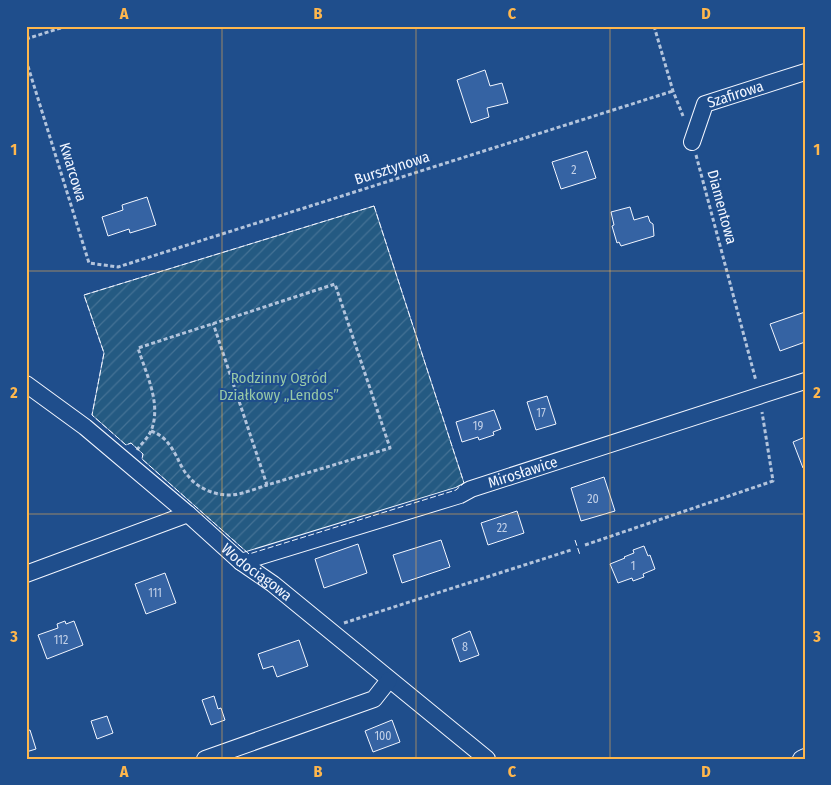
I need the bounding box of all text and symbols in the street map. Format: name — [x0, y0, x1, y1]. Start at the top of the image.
text: A — [119, 4, 129, 23]
text: B — [314, 4, 323, 23]
text: C — [508, 4, 517, 23]
text: D — [701, 4, 711, 23]
street label: Szafirowa — [705, 77, 766, 112]
text: 1 — [11, 140, 17, 159]
street label: Kwarcowa — [56, 140, 90, 204]
text: 1 — [814, 140, 820, 159]
street label: Bursztynowa — [352, 147, 432, 189]
house number: 2 — [571, 163, 577, 177]
street label: Diamentowa — [703, 168, 741, 246]
park label: Rodzinny Ogród Działkowy „Lendos” — [219, 369, 339, 404]
text: 2 — [9, 383, 18, 402]
text: 2 — [812, 383, 821, 402]
house number: 17 — [536, 406, 546, 420]
house number: 19 — [473, 419, 483, 433]
street label: Mirosławice — [486, 453, 560, 492]
house number: 20 — [587, 492, 599, 506]
house number: 22 — [497, 521, 507, 535]
street label: Wodociągowa — [218, 540, 296, 605]
house number: 1 — [631, 559, 635, 573]
house number: 111 — [148, 586, 162, 600]
text: 3 — [9, 627, 18, 646]
text: 3 — [812, 627, 821, 646]
house number: 112 — [54, 633, 68, 647]
house number: 8 — [462, 640, 468, 654]
house number: 100 — [374, 729, 392, 743]
text: A — [119, 762, 129, 781]
text: B — [314, 762, 323, 781]
text: C — [508, 762, 517, 781]
text: D — [701, 762, 711, 781]

